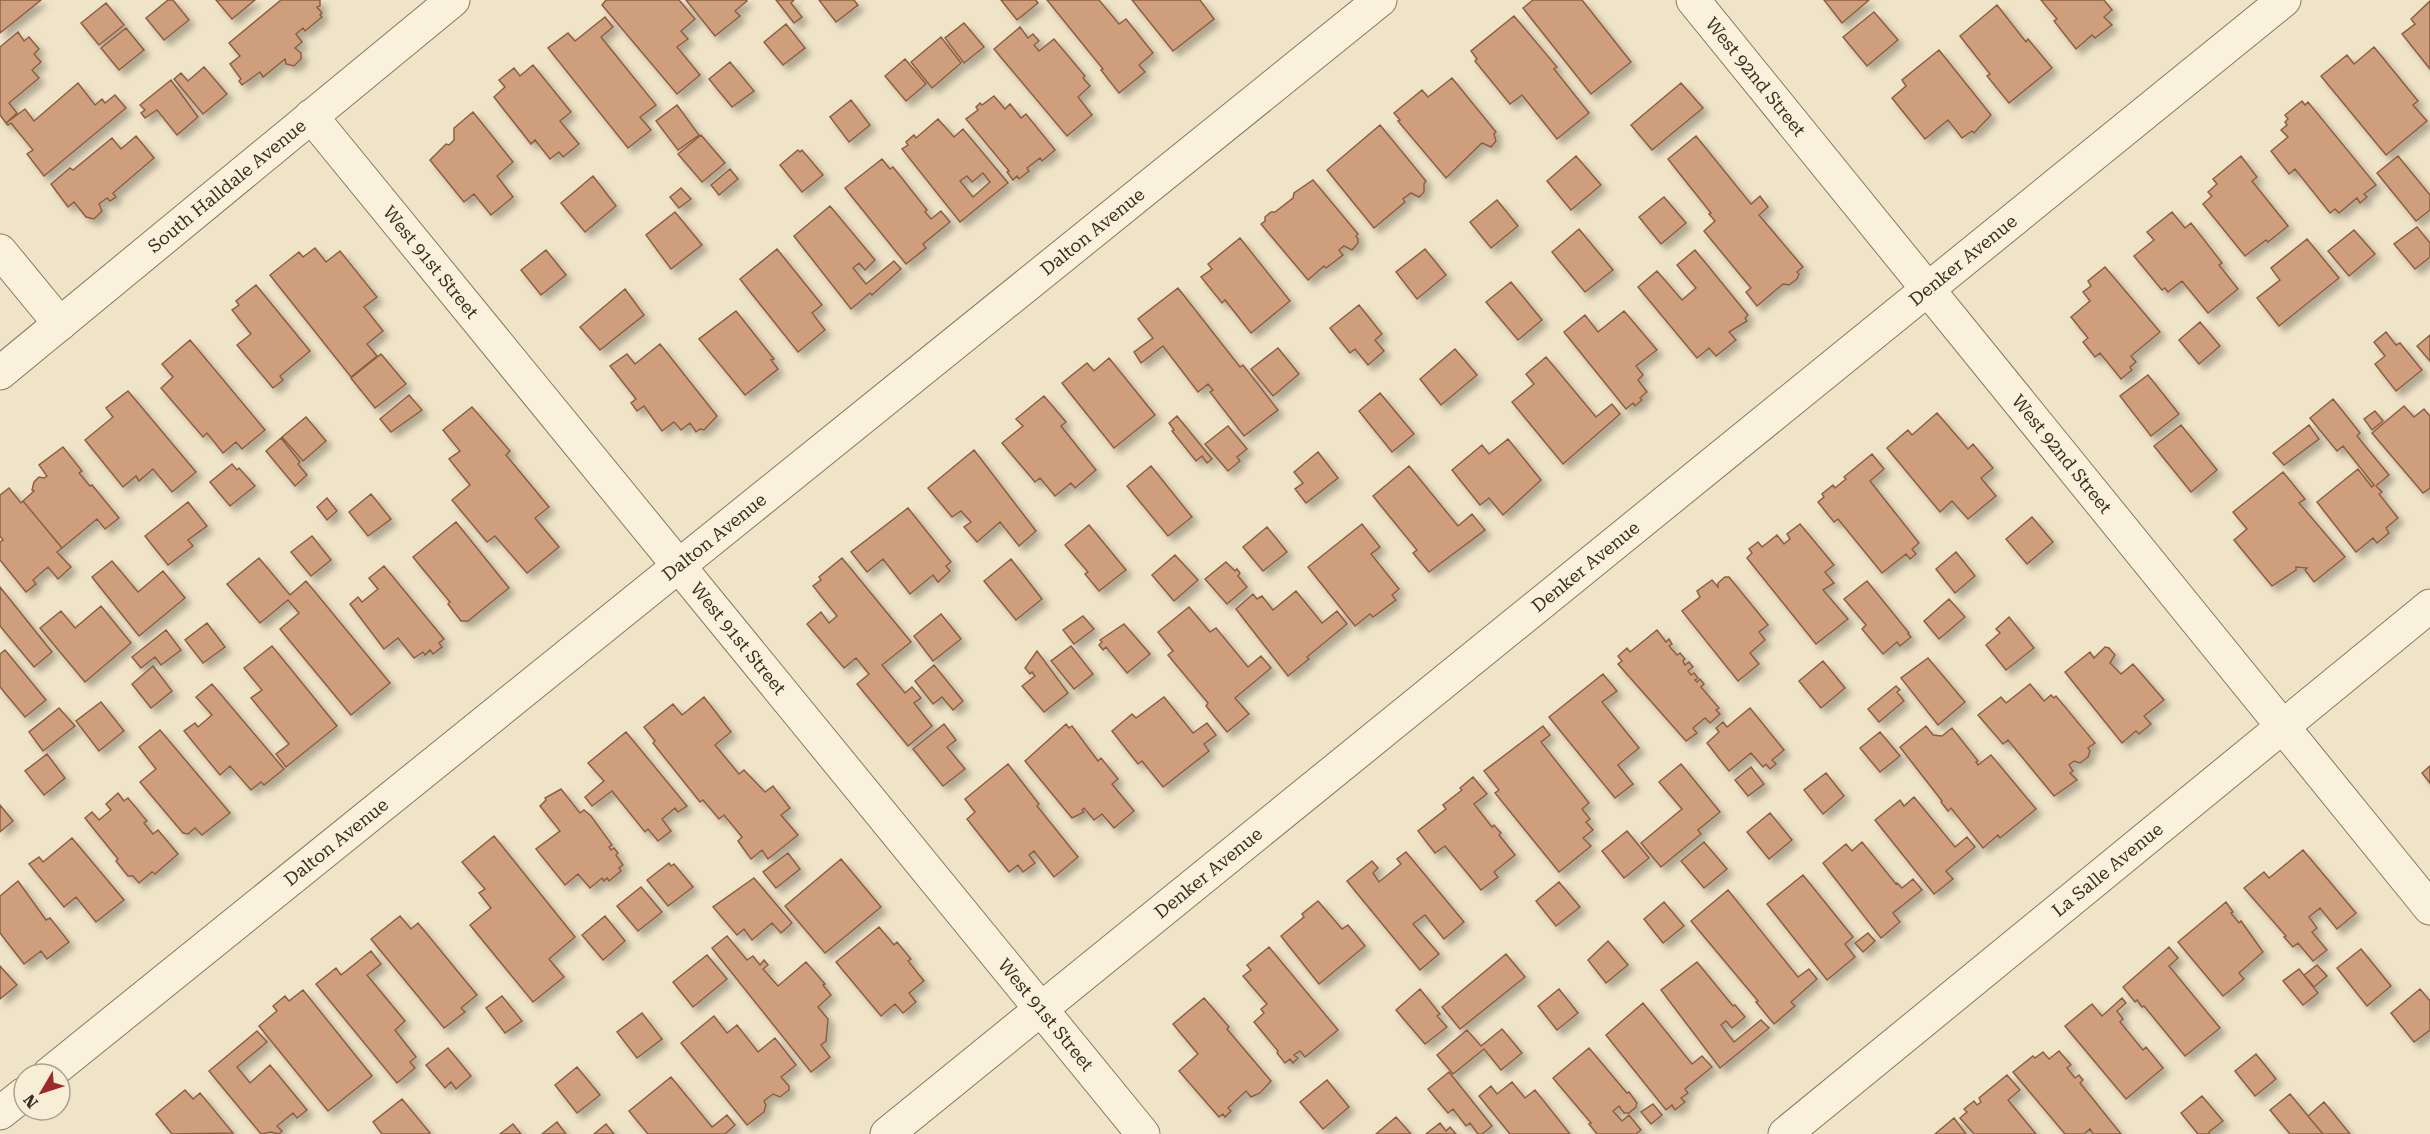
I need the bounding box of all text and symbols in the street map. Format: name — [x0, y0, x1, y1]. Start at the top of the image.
street label: West 92nd Street — [1701, 13, 1810, 140]
street label: South Halldale Avenue — [143, 115, 310, 257]
street label: Dalton Avenue — [1036, 183, 1149, 280]
street label: West 91st Street — [379, 202, 483, 323]
street label: Denker Avenue — [1905, 210, 2021, 310]
street label: West 92nd Street — [2008, 390, 2117, 518]
street label: Dalton Avenue — [658, 488, 770, 585]
street label: Denker Avenue — [1527, 516, 1644, 616]
street label: West 91st Street — [686, 578, 791, 699]
street label: Dalton Avenue — [280, 794, 392, 890]
street label: La Salle Avenue — [2048, 818, 2167, 921]
street label: Denker Avenue — [1150, 823, 1266, 923]
street label: West 91st Street — [994, 954, 1098, 1075]
north arrow — [12, 1062, 72, 1122]
text: N — [19, 1090, 42, 1112]

